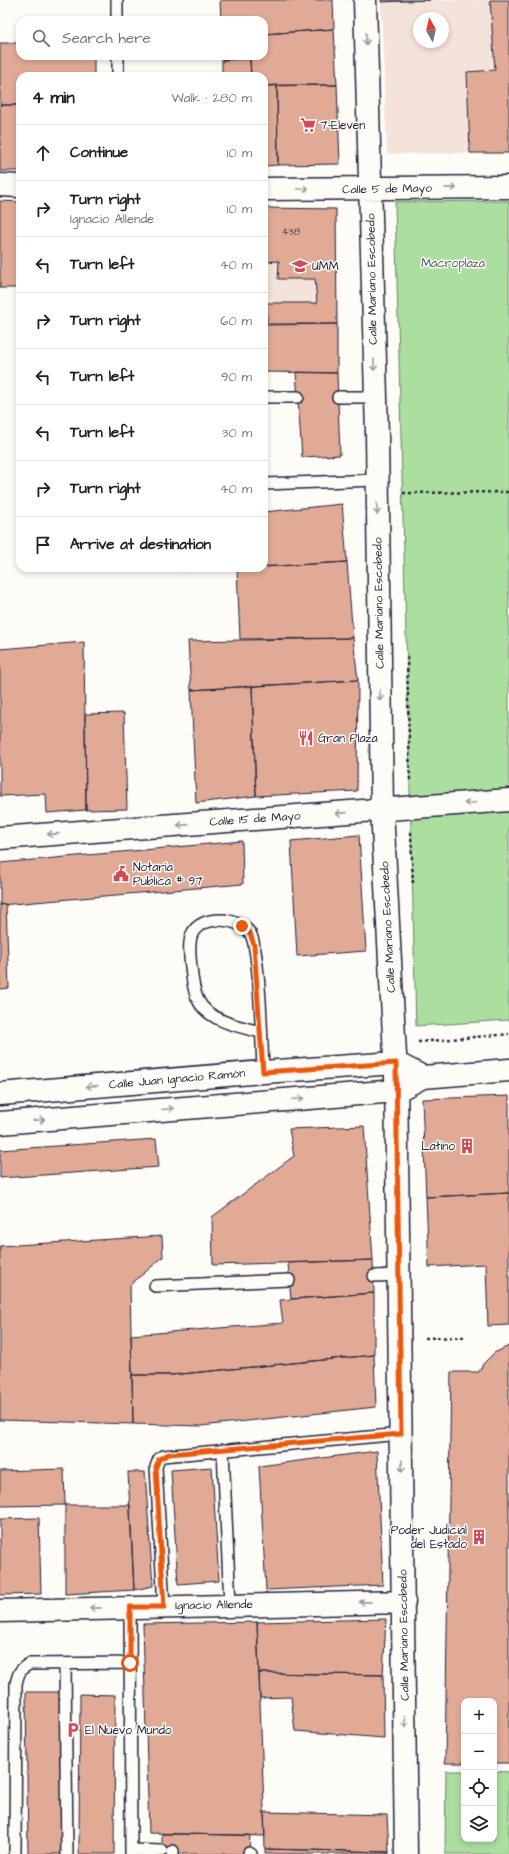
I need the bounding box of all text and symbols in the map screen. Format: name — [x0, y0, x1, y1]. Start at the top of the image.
north arrow — [413, 12, 449, 48]
search box — [16, 16, 268, 60]
icon: search — [30, 27, 52, 49]
text: Search here — [62, 28, 151, 49]
one-way arrow — [362, 32, 370, 45]
text: 4 min — [32, 86, 75, 110]
text: Walk · 280 m — [171, 89, 252, 107]
supermarket icon: 7-Eleven — [299, 116, 317, 134]
place label: 7-Eleven — [320, 117, 365, 134]
icon: ahead — [32, 142, 54, 164]
text: Continue — [70, 142, 128, 163]
text: 10 m — [227, 144, 252, 162]
street label: Calle 5 de Mayo — [342, 180, 432, 199]
one-way arrow — [444, 184, 457, 192]
one-way arrow — [296, 185, 309, 193]
text: Turn right — [70, 189, 141, 210]
icon: right — [32, 198, 54, 220]
text: 10 m — [227, 200, 252, 218]
text: Ignacio Allende — [70, 210, 154, 228]
street label: Calle Mariano Escobedo — [362, 213, 382, 345]
house number: 438 — [282, 225, 301, 239]
icon: left — [32, 254, 54, 276]
text: Turn left — [70, 254, 134, 275]
park label: Macroplaza — [421, 255, 485, 272]
text: 40 m — [220, 256, 252, 274]
school or university icon: UMM — [291, 257, 309, 275]
place label: UMM — [312, 258, 339, 275]
icon: right — [32, 310, 54, 332]
text: Turn right — [70, 310, 141, 331]
text: 60 m — [220, 312, 252, 330]
one-way arrow — [370, 358, 378, 371]
icon: left — [32, 366, 54, 388]
text: Turn left — [70, 366, 134, 387]
text: 90 m — [221, 368, 252, 386]
icon: left — [32, 422, 54, 444]
text: Turn left — [70, 422, 134, 443]
text: 30 m — [222, 424, 252, 442]
icon: right — [32, 478, 54, 500]
text: Turn right — [70, 478, 141, 499]
text: 40 m — [220, 480, 252, 498]
one-way arrow — [374, 502, 381, 515]
icon: arrive — [32, 534, 54, 556]
text: Arrive at destination — [70, 534, 211, 555]
street label: Calle Mariano Escobedo — [369, 537, 389, 669]
one-way arrow — [376, 688, 384, 701]
restaurant icon: Gran Plaza — [297, 729, 315, 747]
place label: Gran Plaza — [318, 730, 378, 747]
one-way arrow — [464, 800, 477, 807]
street label: Calle 15 de Mayo — [209, 807, 301, 832]
one-way arrow — [335, 810, 348, 817]
one-way arrow — [177, 821, 190, 828]
one-way arrow — [47, 830, 60, 837]
place label: Notaría Pública # 97 — [133, 859, 203, 890]
street label: Calle Mariano Escobedo — [376, 861, 400, 993]
public building icon: Notaría Pública # 97 — [112, 865, 130, 883]
route end — [233, 917, 251, 935]
street label: Calle Juan Ignacio Ramón — [108, 1065, 246, 1094]
one-way arrow — [86, 1083, 99, 1090]
one-way arrow — [291, 1095, 304, 1102]
one-way arrow — [161, 1105, 174, 1113]
one-way arrow — [32, 1116, 45, 1123]
building icon: Latino — [458, 1137, 476, 1155]
place label: Latino — [421, 1138, 455, 1155]
one-way arrow — [398, 1459, 406, 1472]
place label: Poder Judicial del Estado — [391, 1522, 467, 1553]
building icon: Poder Judicial del Estado — [470, 1528, 488, 1546]
street label: Calle Mariano Escobedo — [394, 1569, 414, 1701]
street label: Ignacio Allende — [175, 1596, 254, 1615]
one-way arrow — [359, 1598, 372, 1606]
one-way arrow — [89, 1604, 102, 1612]
route start — [121, 1654, 139, 1672]
map controls — [461, 1698, 497, 1842]
button: + — [461, 1698, 497, 1734]
one-way arrow — [401, 1715, 409, 1728]
parking icon: El Nuevo Mundo — [64, 1721, 82, 1739]
place label: El Nuevo Mundo — [85, 1722, 172, 1739]
button: − — [461, 1734, 497, 1770]
button: locate — [461, 1770, 497, 1806]
button: layers — [461, 1806, 497, 1842]

